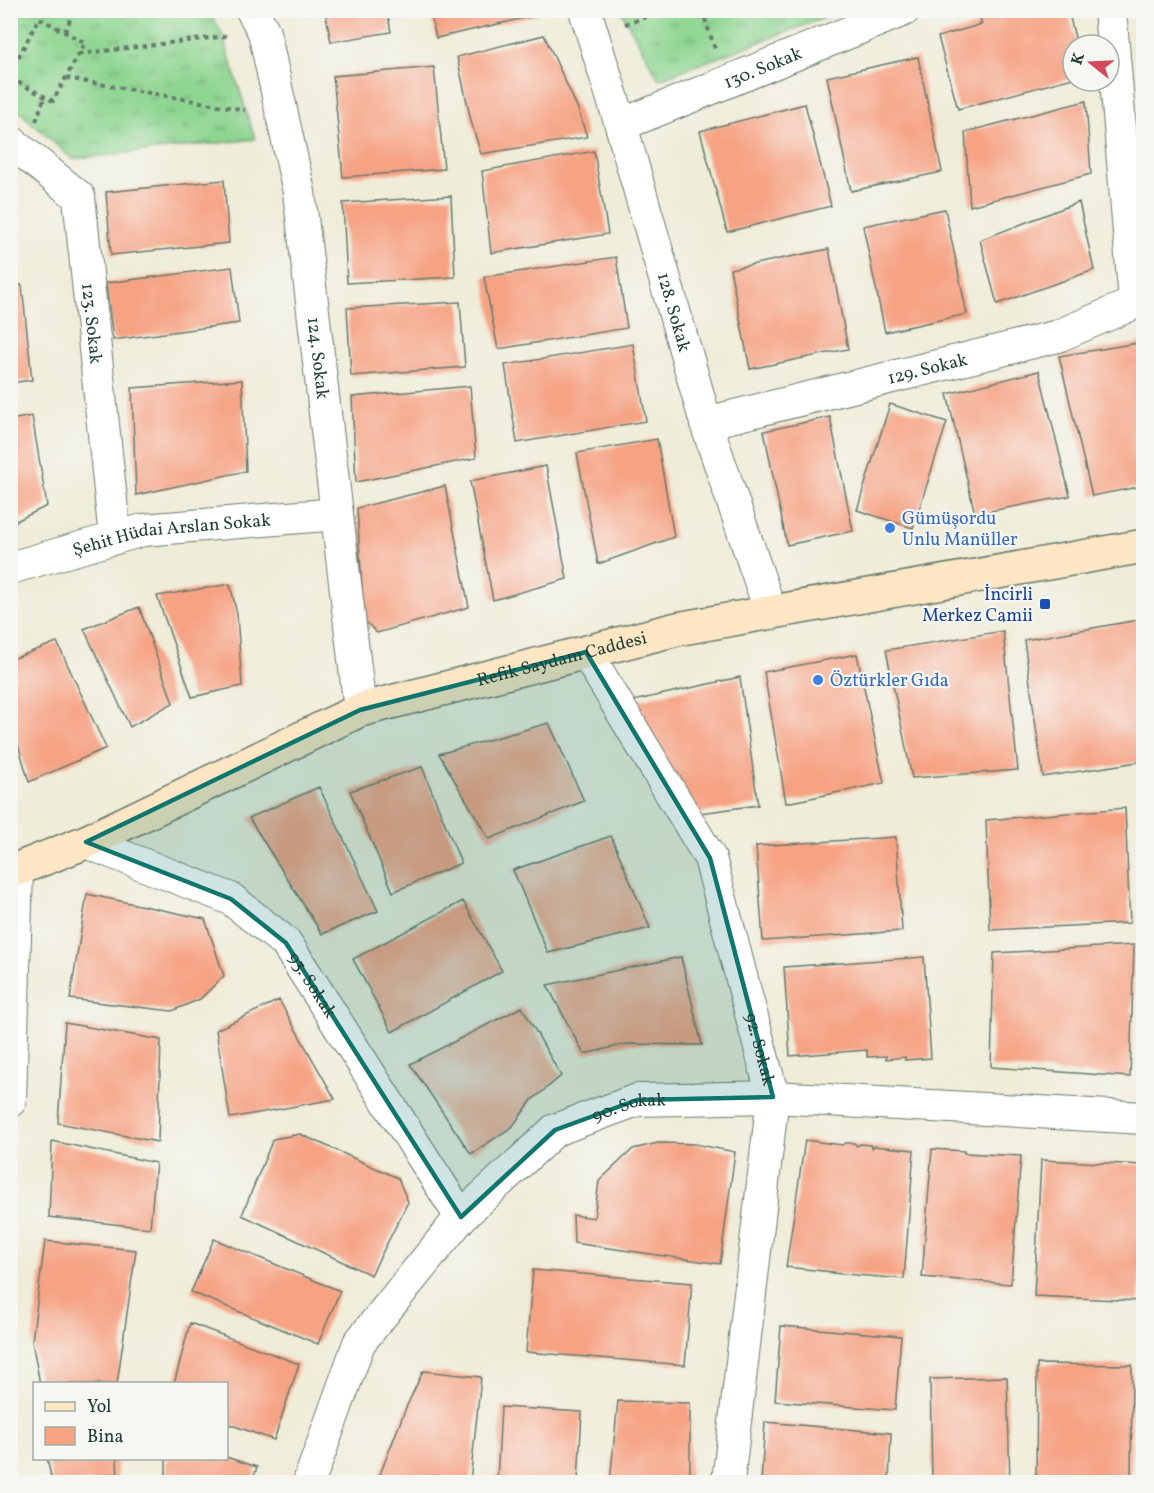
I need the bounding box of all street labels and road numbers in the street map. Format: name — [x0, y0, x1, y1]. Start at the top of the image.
street label: 130. Sokak — [720, 42, 806, 96]
street label: 128. Sokak — [650, 270, 696, 355]
street label: 123. Sokak — [74, 282, 108, 365]
street label: 124. Sokak — [300, 316, 334, 401]
street label: 129. Sokak — [885, 348, 971, 392]
street label: Şehit Hüdai Arslan Sokak — [70, 508, 272, 563]
street label: Refik Saydam Caddesi — [474, 626, 650, 694]
street label: 93. Sokak — [281, 948, 342, 1024]
street label: 92. Sokak — [737, 1010, 781, 1089]
street label: 90. Sokak — [589, 1088, 666, 1129]

